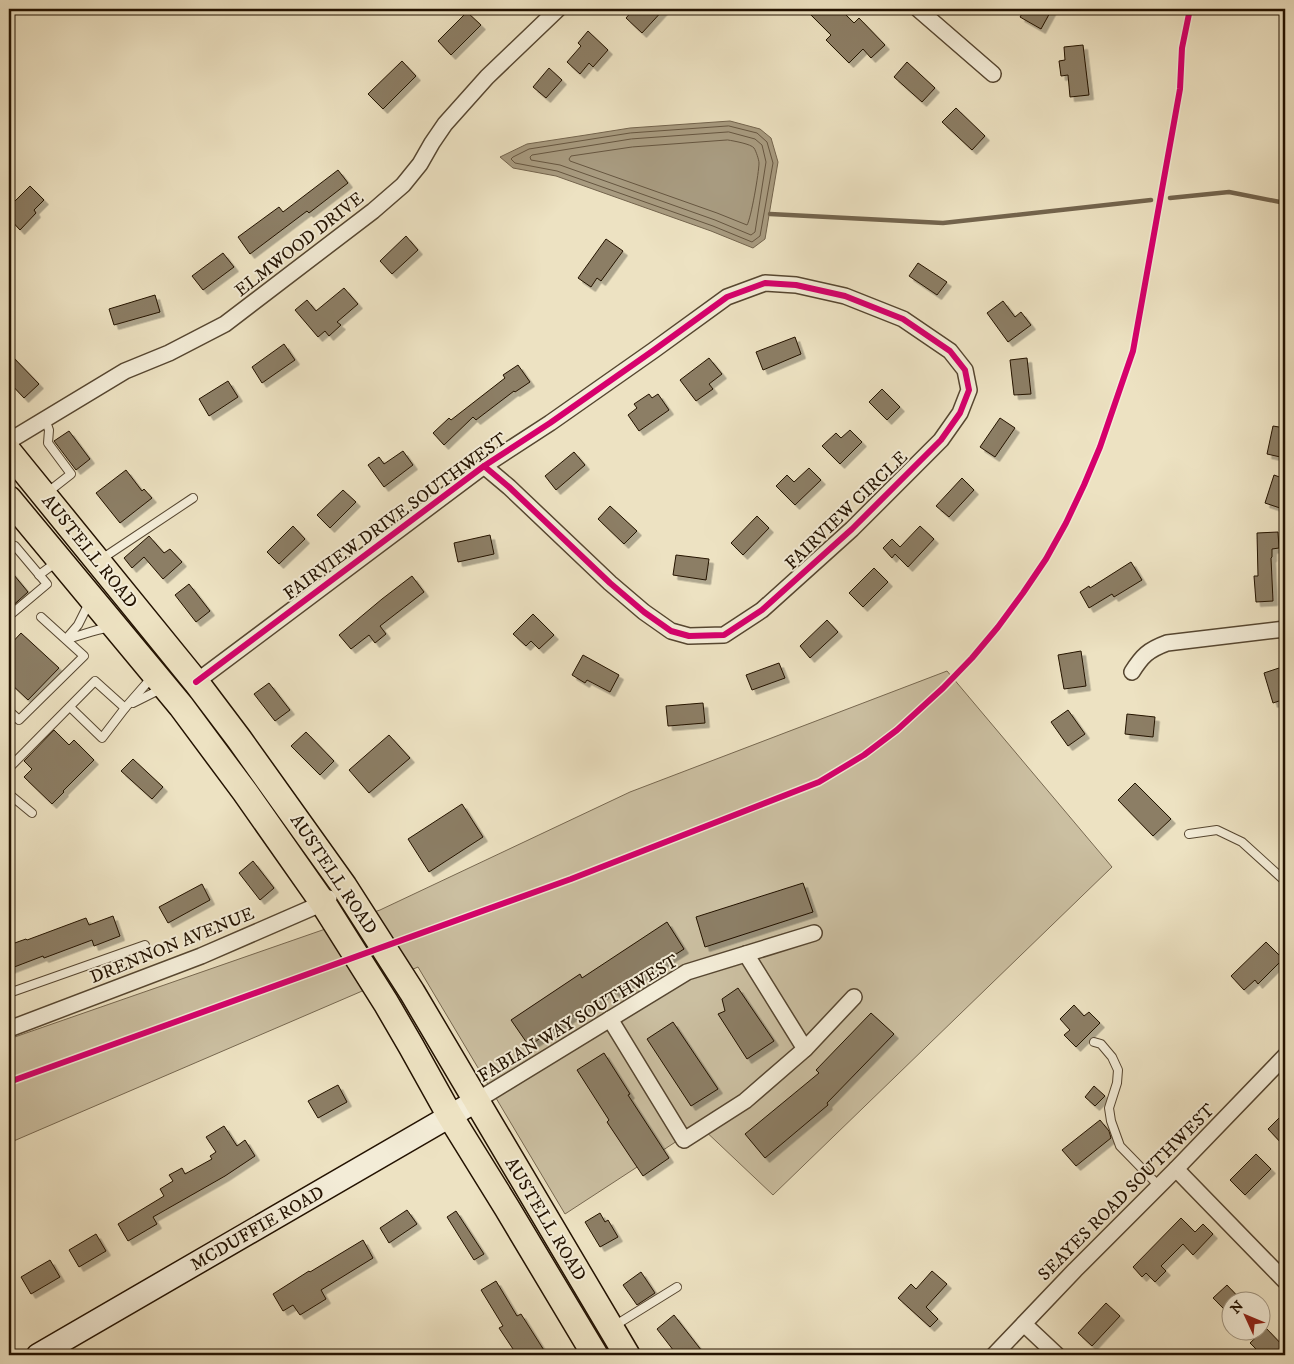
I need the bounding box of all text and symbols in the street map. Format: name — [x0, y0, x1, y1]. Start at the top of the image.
street label: ELMWOOD DRIVE — [231, 187, 369, 302]
street label: FAIRVIEW DRIVE SOUTHWEST — [280, 428, 512, 605]
street label: FAIRVIEW CIRCLE — [781, 446, 913, 575]
street label: AUSTELL ROAD — [37, 490, 142, 613]
street label: AUSTELL ROAD — [285, 810, 381, 939]
street label: DRENNON AVENUE — [87, 903, 258, 989]
street label: FABIAN WAY SOUTHWEST — [474, 950, 683, 1088]
street label: SEAYES ROAD SOUTHWEST — [1034, 1099, 1220, 1286]
street label: AUSTELL ROAD — [500, 1154, 591, 1285]
street label: MCDUFFIE ROAD — [187, 1182, 328, 1276]
north arrow — [1222, 1292, 1272, 1342]
text: N — [1227, 1297, 1248, 1318]

